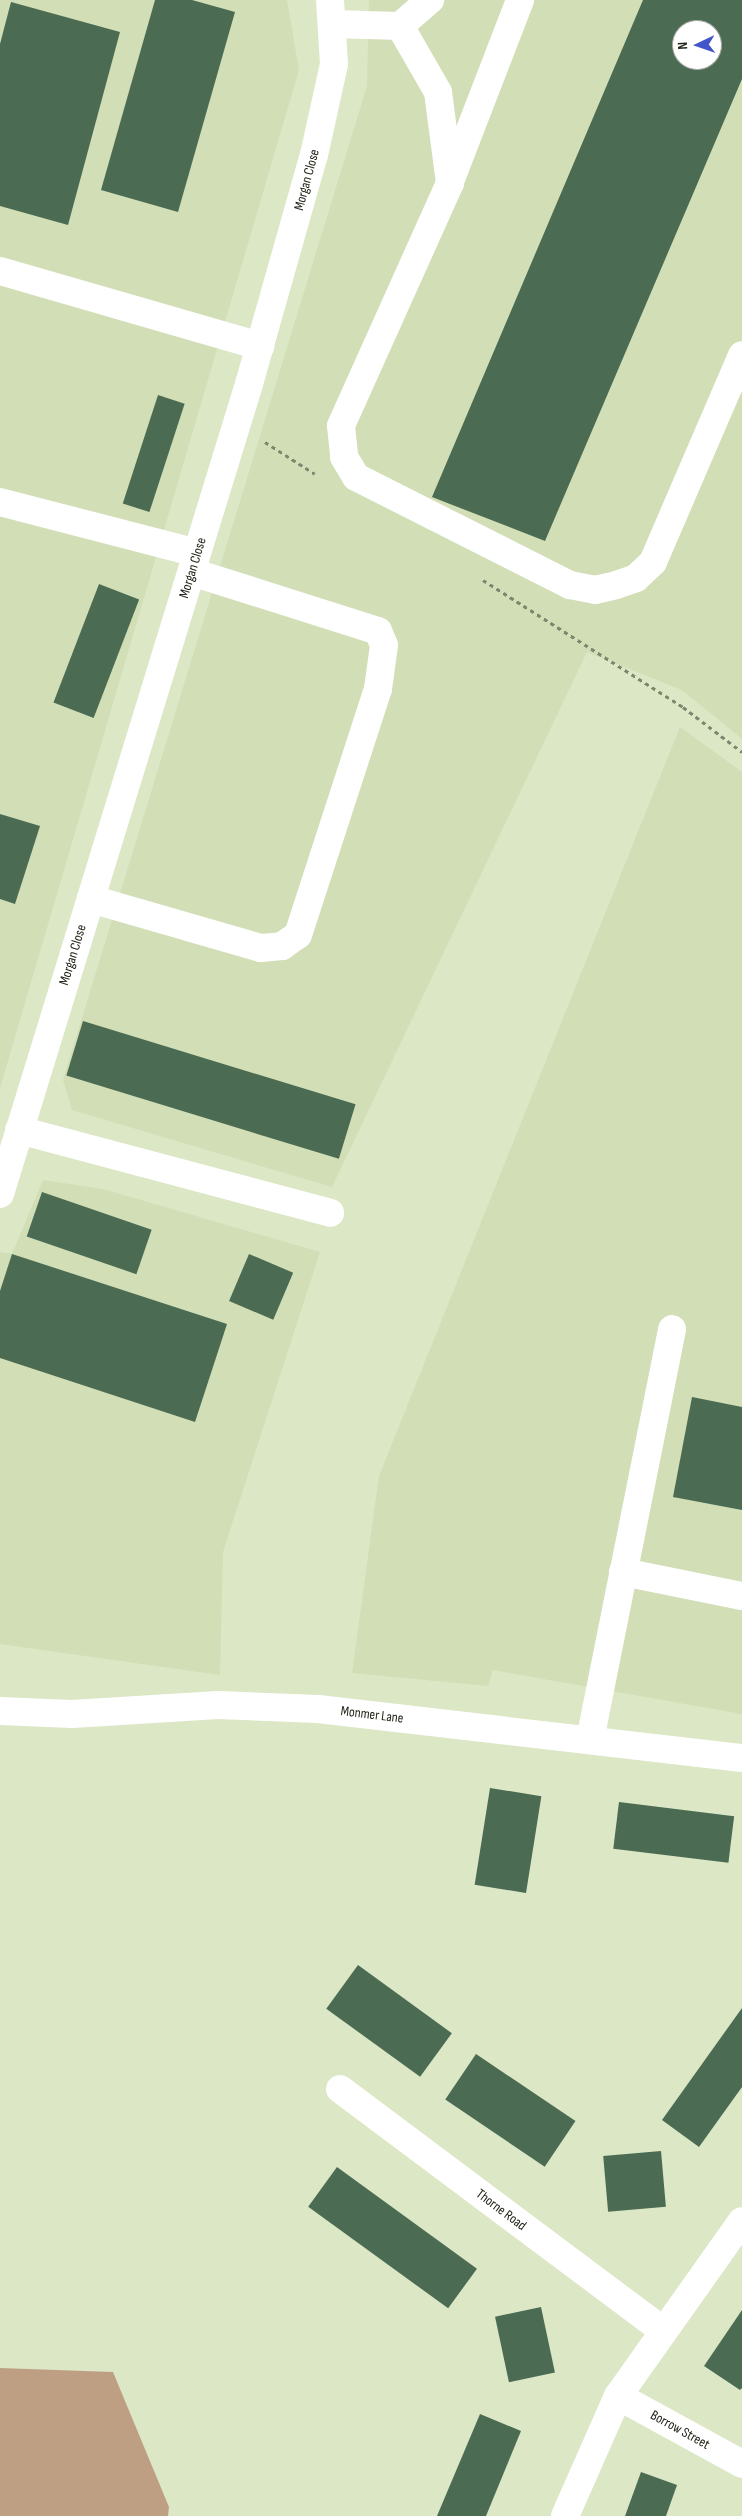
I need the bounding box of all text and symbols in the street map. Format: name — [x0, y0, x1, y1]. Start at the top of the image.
north arrow — [672, 20, 722, 70]
text: N — [674, 42, 691, 50]
street label: Morgan Close — [291, 148, 323, 212]
street label: Morgan Close — [176, 536, 210, 600]
street label: Morgan Close — [56, 923, 90, 987]
street label: Monmer Lane — [340, 1703, 404, 1727]
street label: Thorne Road — [473, 2186, 529, 2234]
street label: Borrow Street — [647, 2407, 713, 2453]

